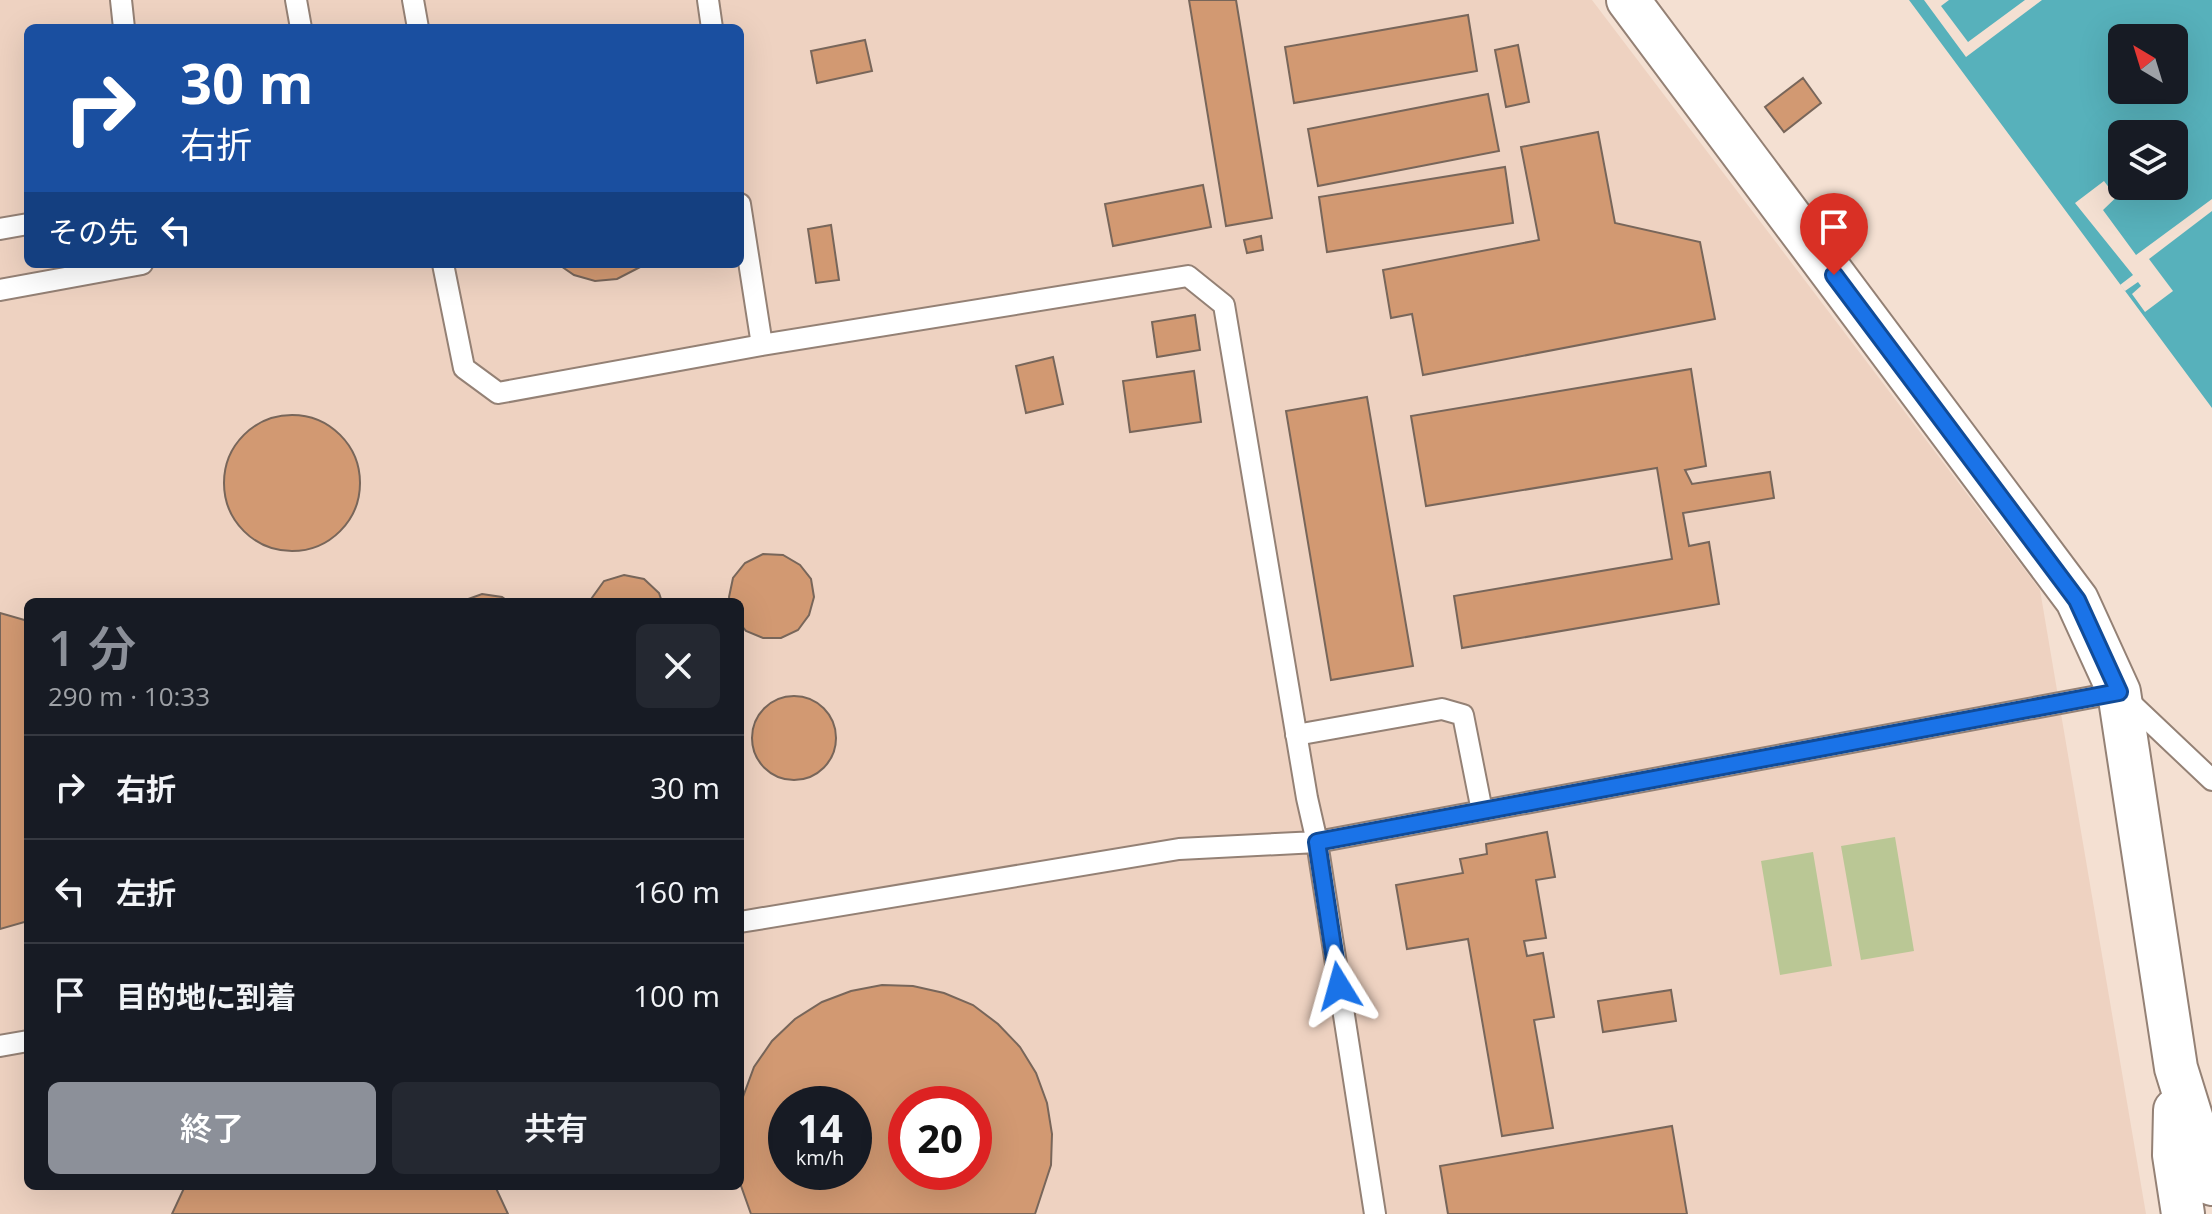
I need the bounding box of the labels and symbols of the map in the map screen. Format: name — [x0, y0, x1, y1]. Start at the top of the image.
north arrow — [2108, 24, 2188, 104]
pin — [1800, 193, 1868, 275]
position arrow — [1297, 944, 1381, 1028]
speed limit sign: 20 — [888, 1086, 992, 1190]

